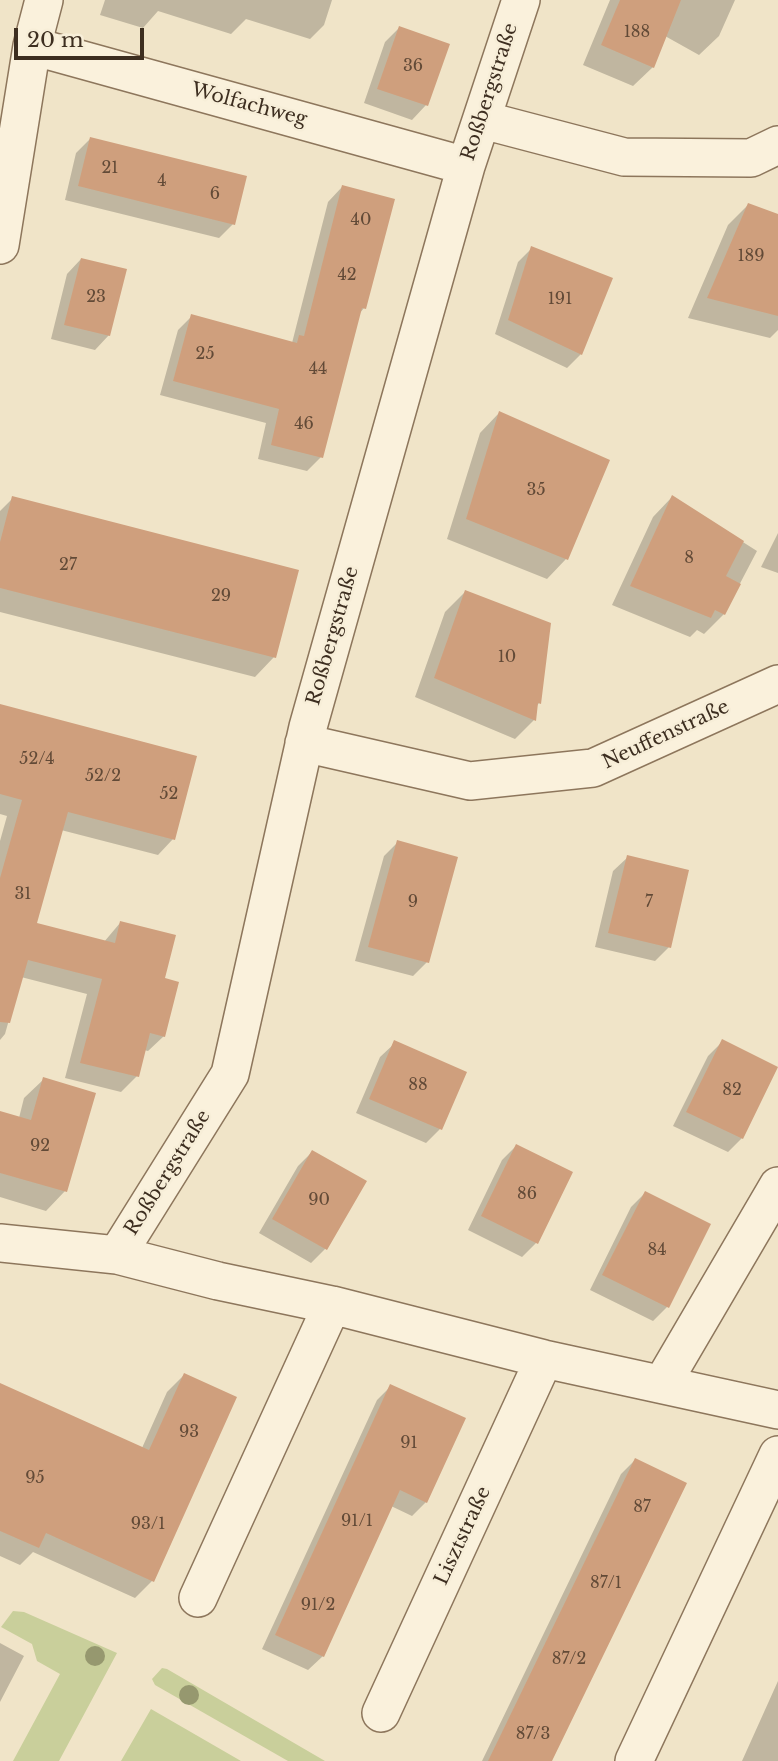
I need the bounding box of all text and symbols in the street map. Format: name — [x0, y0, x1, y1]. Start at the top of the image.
scale bar — [18, 14, 147, 58]
street label: Roßbergstraße — [457, 20, 523, 164]
house number: 188 — [624, 22, 650, 42]
text: 20 m — [27, 27, 84, 53]
house number: 36 — [403, 56, 423, 76]
street label: Wolfachweg — [189, 79, 309, 131]
house number: 21 — [102, 158, 118, 178]
house number: 4 — [157, 171, 167, 191]
house number: 6 — [210, 184, 220, 204]
house number: 40 — [351, 210, 371, 230]
house number: 189 — [737, 246, 765, 266]
house number: 42 — [337, 265, 357, 285]
house number: 23 — [86, 287, 106, 307]
house number: 191 — [548, 289, 572, 309]
house number: 25 — [196, 344, 214, 364]
house number: 44 — [309, 359, 327, 379]
house number: 46 — [294, 414, 314, 434]
house number: 35 — [527, 480, 545, 500]
house number: 8 — [684, 548, 694, 568]
house number: 27 — [59, 555, 77, 575]
street label: Roßbergstraße — [302, 564, 364, 708]
house number: 29 — [211, 586, 231, 606]
house number: 10 — [498, 647, 516, 667]
street label: Neuffenstraße — [599, 696, 733, 774]
house number: 52/4 — [19, 749, 55, 769]
house number: 52/2 — [85, 766, 121, 786]
house number: 52 — [160, 784, 178, 804]
house number: 31 — [15, 884, 31, 904]
house number: 9 — [408, 892, 418, 912]
house number: 7 — [645, 892, 653, 912]
house number: 88 — [408, 1075, 428, 1095]
house number: 82 — [722, 1080, 742, 1100]
street label: Roßbergstraße — [120, 1106, 216, 1240]
house number: 92 — [30, 1136, 50, 1156]
house number: 86 — [517, 1184, 537, 1204]
house number: 90 — [308, 1190, 330, 1210]
house number: 84 — [647, 1240, 667, 1260]
house number: 93 — [179, 1422, 199, 1442]
house number: 91 — [400, 1433, 418, 1453]
house number: 95 — [25, 1468, 45, 1488]
street label: Lisztstraße — [430, 1483, 496, 1589]
house number: 87 — [633, 1497, 651, 1517]
house number: 91/1 — [341, 1511, 373, 1531]
house number: 93/1 — [131, 1514, 165, 1534]
house number: 87/1 — [590, 1573, 622, 1593]
house number: 91/2 — [301, 1595, 335, 1615]
house number: 87/2 — [552, 1649, 586, 1669]
house number: 87/3 — [516, 1724, 550, 1744]

